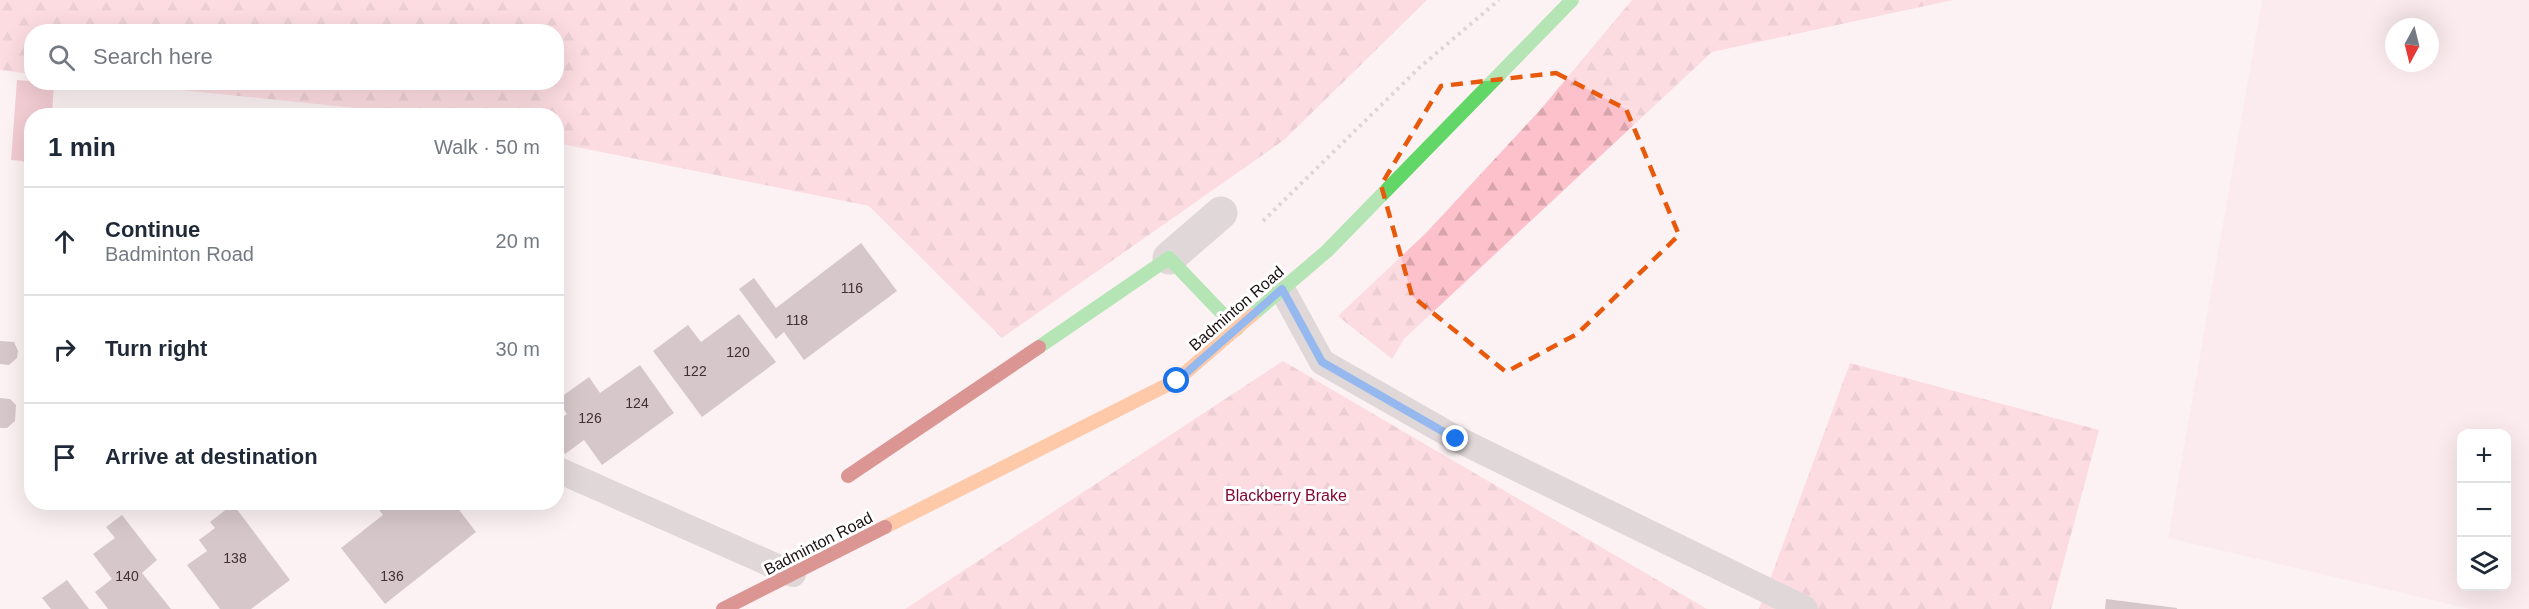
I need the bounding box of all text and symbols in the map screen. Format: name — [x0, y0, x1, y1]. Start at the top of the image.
north arrow — [2385, 18, 2439, 72]
search box — [24, 24, 564, 90]
icon: search — [45, 41, 78, 74]
text: Search here — [93, 44, 213, 69]
text: 1 min — [48, 132, 116, 162]
text: Walk · 50 m — [434, 136, 540, 158]
text: Continue — [105, 217, 200, 242]
icon: ahead — [48, 225, 81, 258]
text: 20 m — [496, 230, 540, 252]
text: Badminton Road — [105, 243, 254, 265]
street label: Badminton Road — [1186, 263, 1287, 354]
house number: 116 — [841, 280, 863, 296]
house number: 118 — [786, 312, 808, 328]
icon: right — [48, 333, 81, 366]
text: Turn right — [105, 336, 207, 361]
text: 30 m — [496, 338, 540, 360]
house number: 120 — [726, 344, 750, 360]
house number: 122 — [683, 363, 707, 379]
route start — [1163, 367, 1189, 393]
house number: 124 — [625, 395, 649, 411]
house number: 126 — [578, 410, 602, 426]
route end — [1442, 425, 1468, 451]
map controls — [2457, 429, 2511, 591]
button: + — [2457, 429, 2511, 483]
icon: arrive — [48, 441, 81, 474]
text: Arrive at destination — [105, 444, 318, 469]
button: − — [2457, 483, 2511, 537]
park label: Blackberry Brake — [1225, 487, 1347, 504]
street label: Badminton Road — [761, 509, 875, 578]
button: layers — [2457, 537, 2511, 591]
house number: 138 — [223, 550, 247, 566]
house number: 140 — [115, 568, 139, 584]
house number: 136 — [380, 568, 404, 584]

